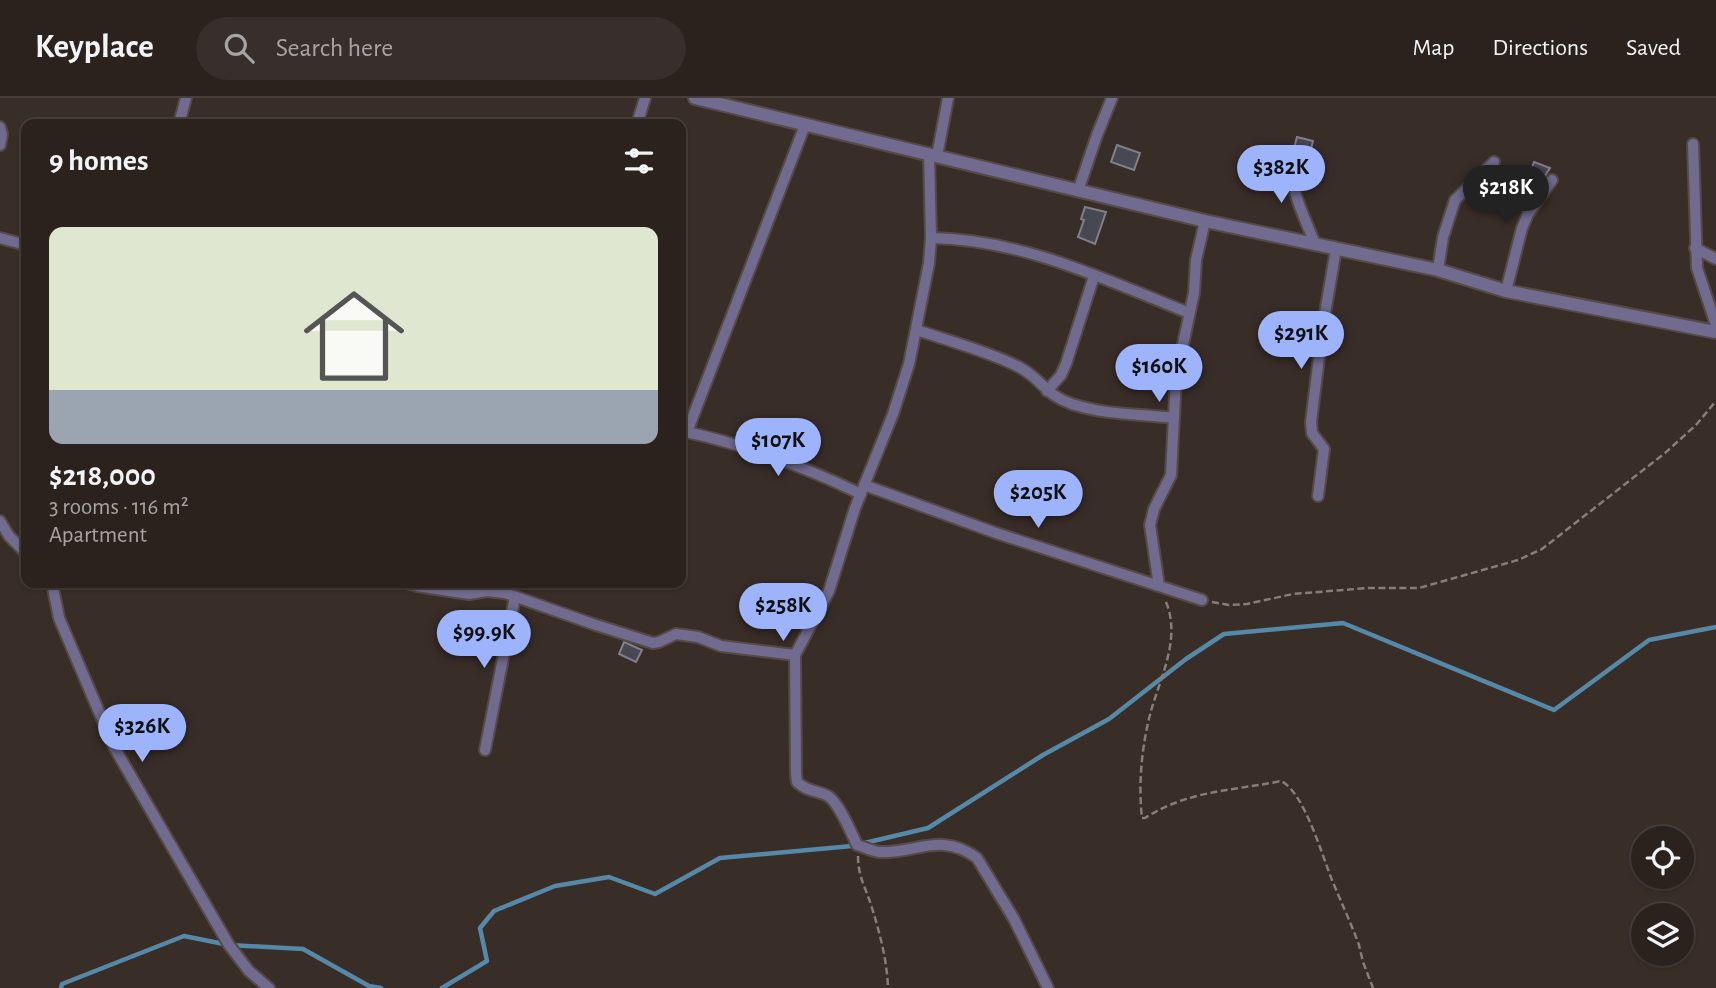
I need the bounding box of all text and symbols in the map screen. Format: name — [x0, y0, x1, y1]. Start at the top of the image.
search box — [196, 17, 686, 80]
icon: search — [220, 29, 258, 67]
text: Keyplace — [35, 31, 154, 64]
text: Search here — [276, 35, 393, 61]
text: Map — [1412, 36, 1454, 60]
text: Directions — [1492, 36, 1588, 60]
text: Saved — [1626, 36, 1681, 60]
icon: filters — [620, 142, 658, 180]
text: 9 homes — [49, 146, 149, 176]
pin: $382K — [1232, 146, 1330, 205]
text: $382K — [1253, 156, 1309, 179]
pin: $218K — [1457, 166, 1555, 225]
text: $218K — [1479, 176, 1533, 199]
icon: home — [291, 273, 417, 399]
pin: $291K — [1252, 312, 1350, 371]
text: $291K — [1274, 322, 1328, 345]
pin: $160K — [1110, 344, 1208, 404]
text: $160K — [1131, 355, 1187, 378]
pin: $107K — [729, 418, 827, 478]
text: $107K — [751, 429, 805, 452]
text: $218,000 — [49, 461, 156, 491]
pin: $205K — [989, 470, 1087, 530]
text: $205K — [1010, 481, 1066, 504]
text: 3 rooms · 116 m² — [49, 496, 189, 519]
text: Apartment — [49, 524, 147, 547]
pin: $258K — [734, 584, 832, 643]
text: $258K — [755, 594, 811, 617]
pin: $99.9K — [427, 610, 541, 670]
text: $99.9K — [453, 621, 515, 644]
pin: $326K — [93, 704, 191, 764]
text: $326K — [114, 715, 170, 738]
map controls — [1631, 826, 1694, 966]
button: locate — [1631, 826, 1694, 889]
button: layers — [1631, 903, 1694, 966]

